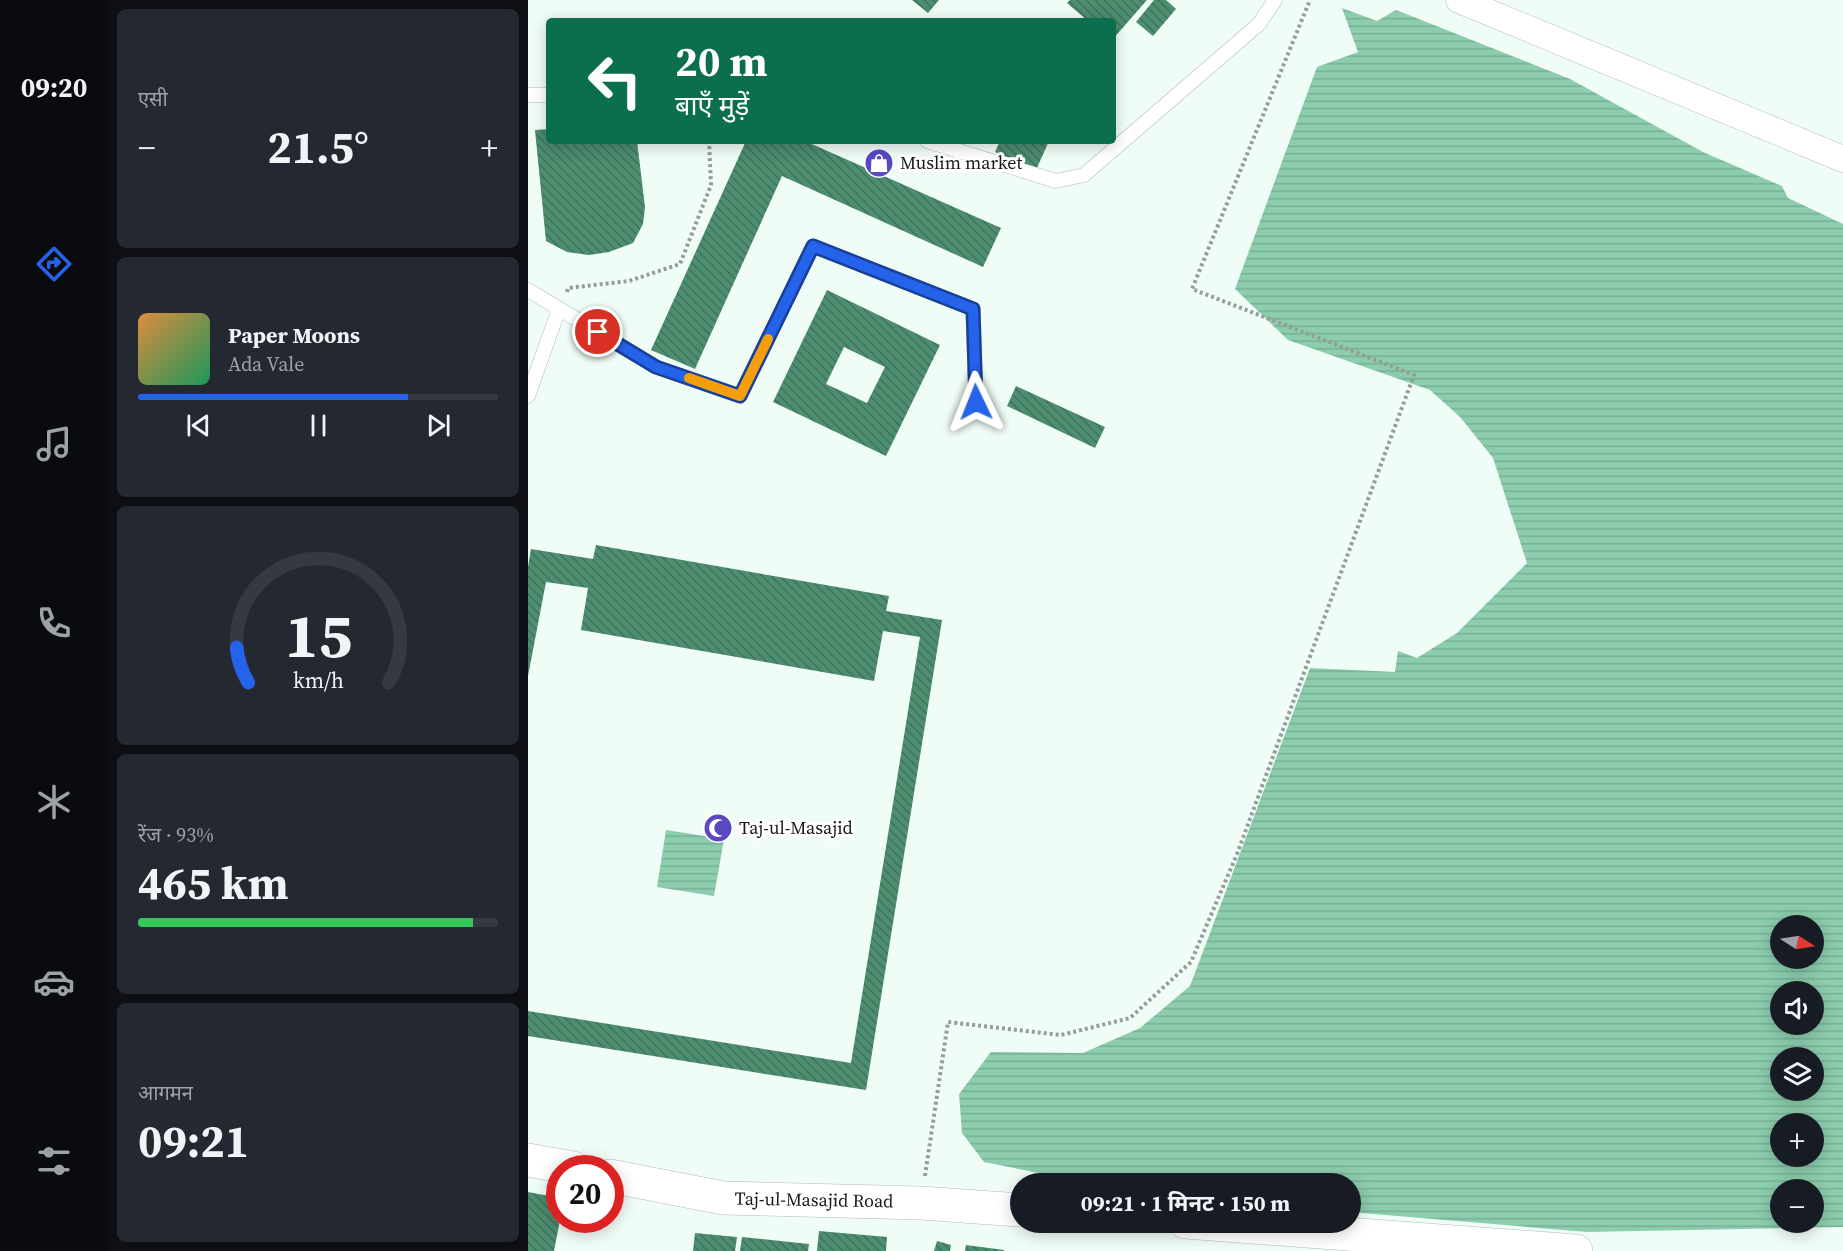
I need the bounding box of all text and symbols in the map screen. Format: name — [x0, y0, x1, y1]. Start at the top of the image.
text: 20 m — [675, 32, 768, 90]
icon: left — [576, 42, 654, 120]
text: 09:20 — [21, 69, 87, 106]
text: एसी — [138, 85, 168, 113]
text: बाएँ मुड़ें — [675, 87, 749, 124]
text: 21.5° — [267, 116, 369, 178]
text: − — [138, 125, 156, 170]
text: + — [481, 125, 498, 170]
shop icon: Muslim market — [863, 147, 895, 179]
place label: Muslim market — [900, 150, 1022, 175]
icon: directions — [33, 243, 75, 285]
pin — [572, 306, 623, 357]
icon: arrive — [581, 315, 614, 348]
text: Paper Moons — [228, 320, 360, 350]
text: Ada Vale — [228, 350, 304, 378]
position arrow — [944, 370, 1008, 434]
icon: previous — [182, 409, 215, 442]
icon: pause — [302, 409, 335, 442]
icon: next — [422, 409, 455, 442]
icon: music — [33, 423, 75, 465]
text: 15 — [284, 592, 352, 678]
icon: phone — [33, 602, 75, 644]
text: km/h — [292, 666, 344, 695]
icon: climate — [33, 781, 75, 823]
mosque icon: Taj-ul-Masajid — [702, 812, 734, 844]
place label: Taj-ul-Masajid — [739, 815, 853, 840]
text: रेंज · 93% — [138, 821, 214, 849]
text: 465 km — [138, 852, 289, 914]
north arrow — [1770, 915, 1824, 969]
map controls — [1770, 915, 1824, 1233]
icon: car — [33, 961, 75, 1003]
button: sound — [1770, 981, 1824, 1035]
button: layers — [1770, 1047, 1824, 1101]
text: आगमन — [138, 1079, 193, 1107]
text: 09:21 — [138, 1110, 249, 1172]
button: + — [1770, 1113, 1824, 1167]
icon: filters — [33, 1140, 75, 1182]
speed limit sign: 20 — [546, 1155, 624, 1233]
button: − — [1770, 1179, 1824, 1233]
street label: Taj-ul-Masajid Road — [734, 1186, 894, 1213]
text: 09:21 · 1 मिनट · 150 m — [1081, 1188, 1290, 1218]

